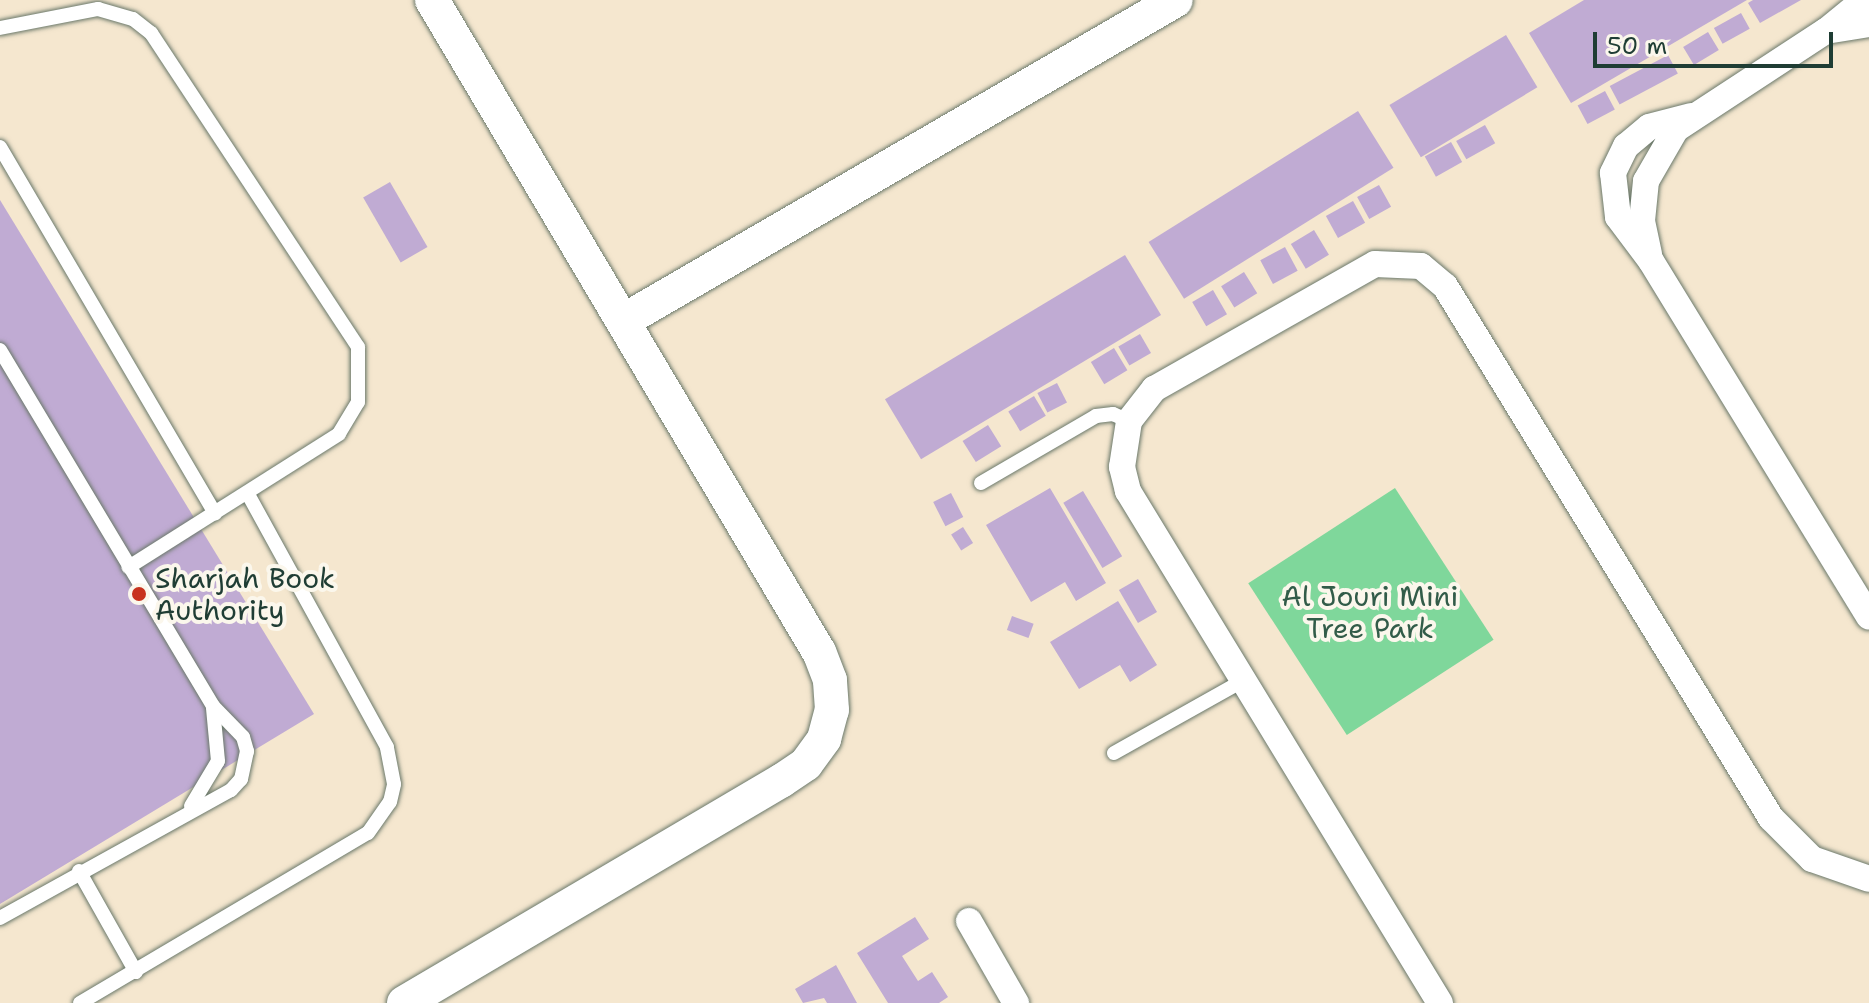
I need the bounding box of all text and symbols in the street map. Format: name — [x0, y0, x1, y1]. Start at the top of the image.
scale bar — [1597, 16, 1837, 66]
text: 50 m — [1607, 30, 1667, 62]
place label: Sharjah Book Authority — [155, 561, 335, 627]
park label: Al Jouri Mini Tree Park — [1282, 579, 1458, 645]
marker: Sharjah Book Authority — [130, 585, 148, 603]

